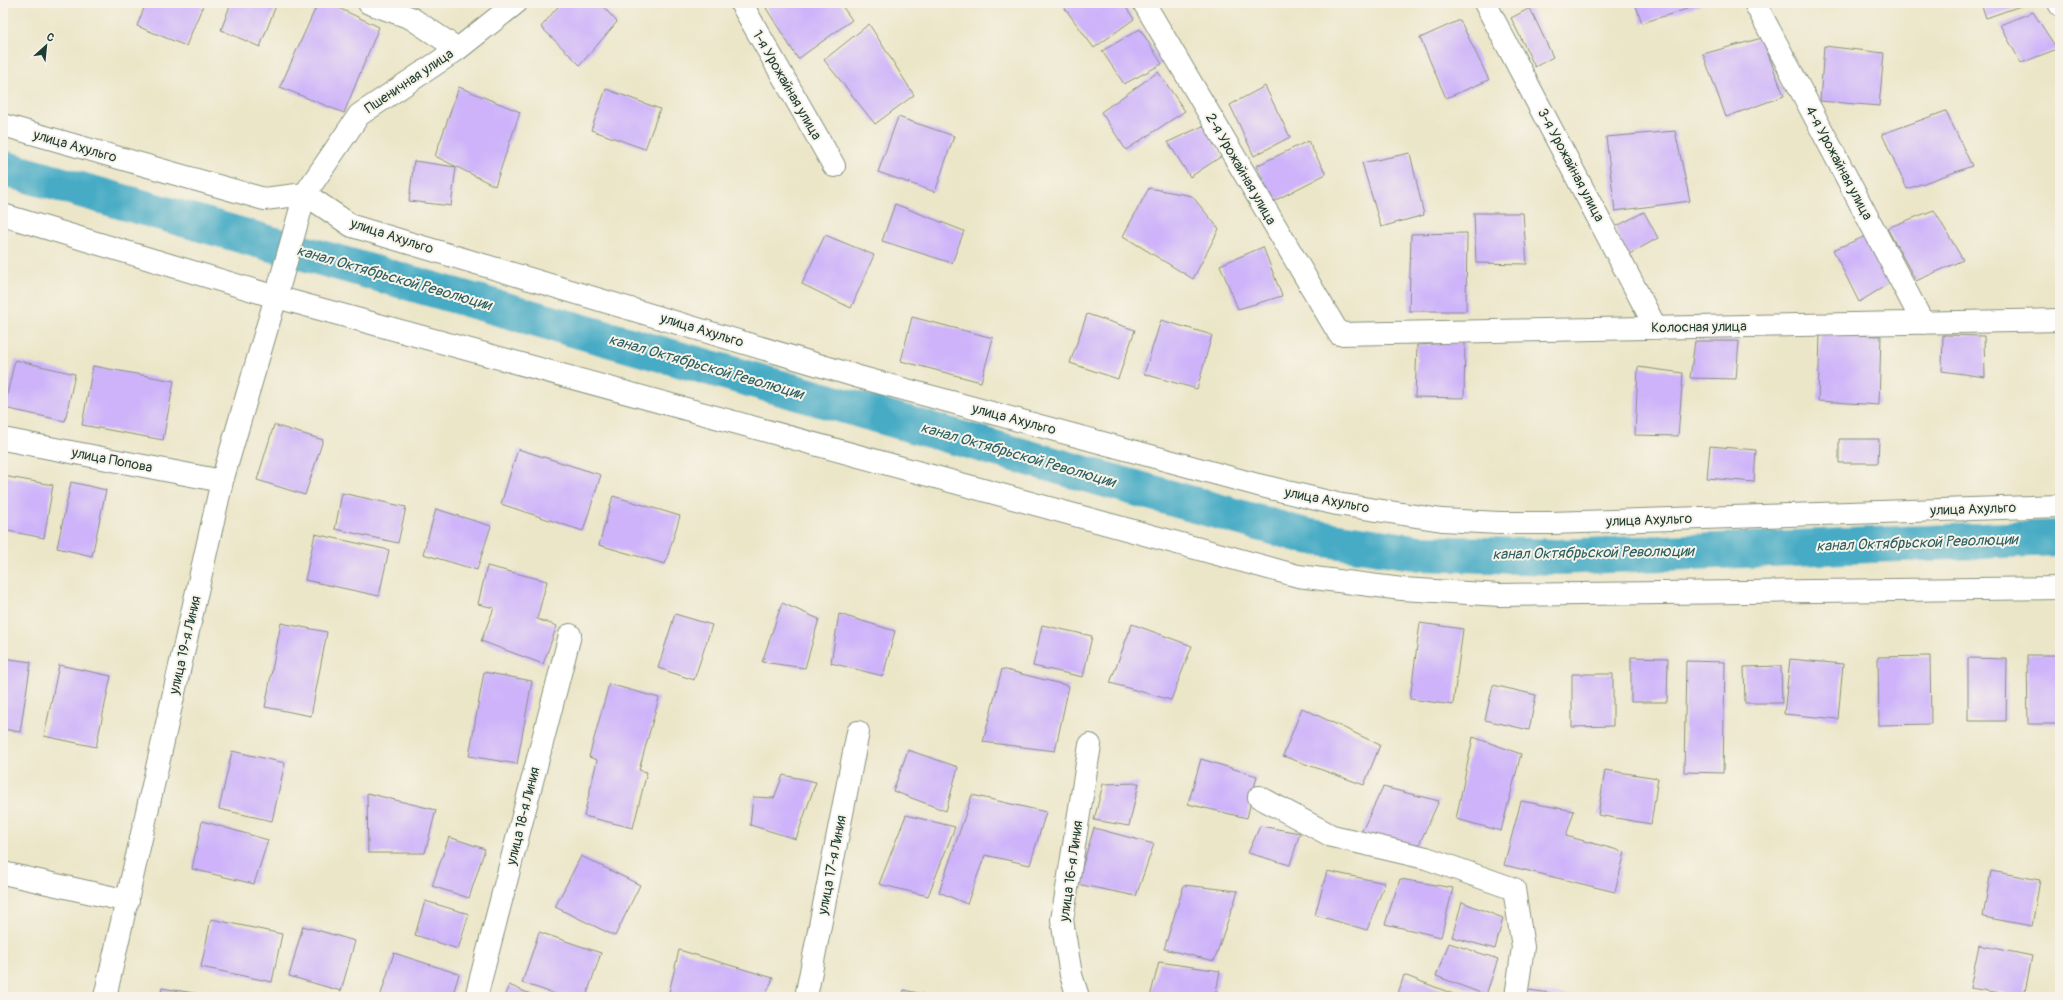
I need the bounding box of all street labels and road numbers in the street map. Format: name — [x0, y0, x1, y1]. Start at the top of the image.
street label: 1-я Урожайная улица — [749, 27, 825, 143]
street label: Пшеничная улица — [361, 45, 457, 117]
street label: 4-я Урожайная улица — [1802, 103, 1876, 223]
street label: 3-я Урожайная улица — [1534, 105, 1608, 225]
street label: 2-я Урожайная улица — [1202, 110, 1280, 228]
street label: улица Ахульго — [30, 126, 119, 166]
street label: улица Ахульго — [347, 214, 436, 258]
street label: улица Ахульго — [657, 309, 746, 351]
street label: Колосная улица — [1651, 318, 1747, 336]
street label: улица Ахульго — [969, 399, 1058, 438]
street label: улица Попова — [69, 444, 154, 476]
street label: улица Ахульго — [1282, 483, 1371, 517]
street label: улица Ахульго — [1929, 499, 2017, 519]
street label: улица Ахульго — [1605, 510, 1693, 530]
street label: улица 19-я Линия — [165, 594, 205, 697]
street label: улица 18-я Линия — [502, 765, 543, 868]
street label: улица 17-я Линия — [814, 814, 850, 917]
street label: улица 16-я Линия — [1055, 820, 1086, 923]

